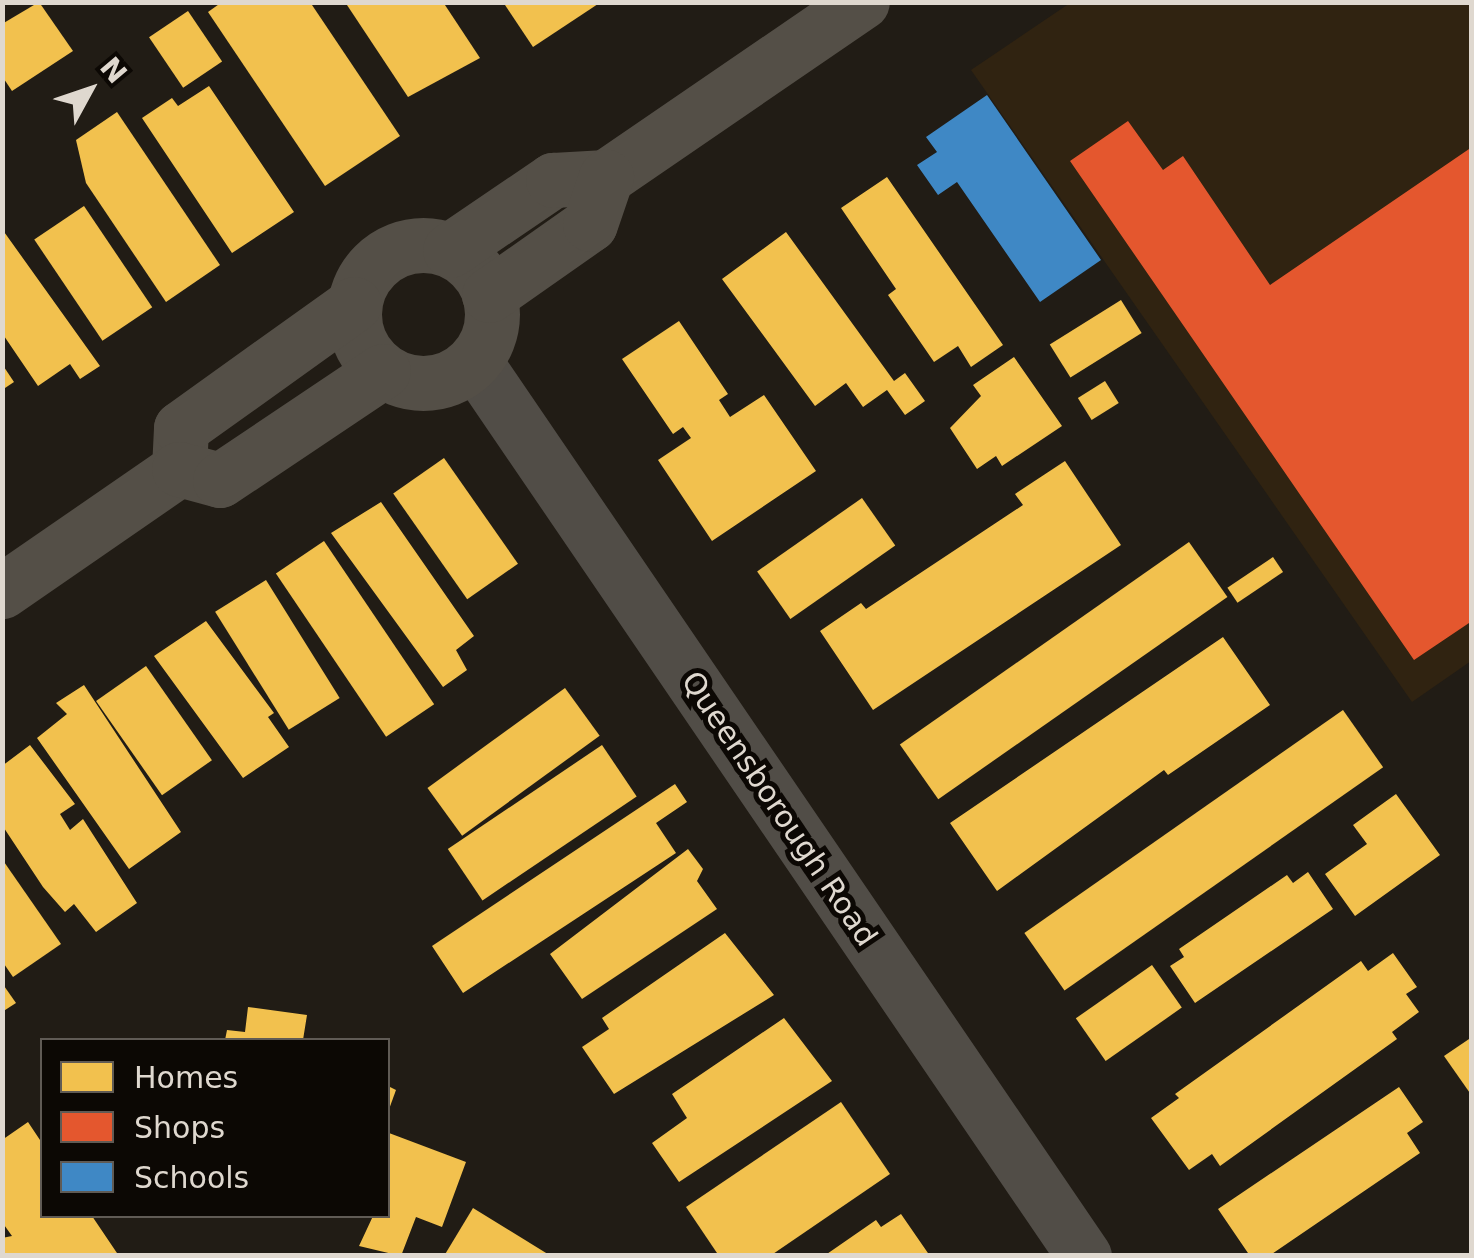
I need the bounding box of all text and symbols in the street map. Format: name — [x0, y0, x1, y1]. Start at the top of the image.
north arrow — [40, 40, 140, 140]
text: N — [93, 51, 134, 90]
street label: Queensborough Road — [674, 665, 884, 953]
legend — [40, 1038, 390, 1218]
text: Homes — [134, 1060, 238, 1095]
text: Shops — [134, 1110, 225, 1145]
text: Schools — [134, 1160, 249, 1195]

